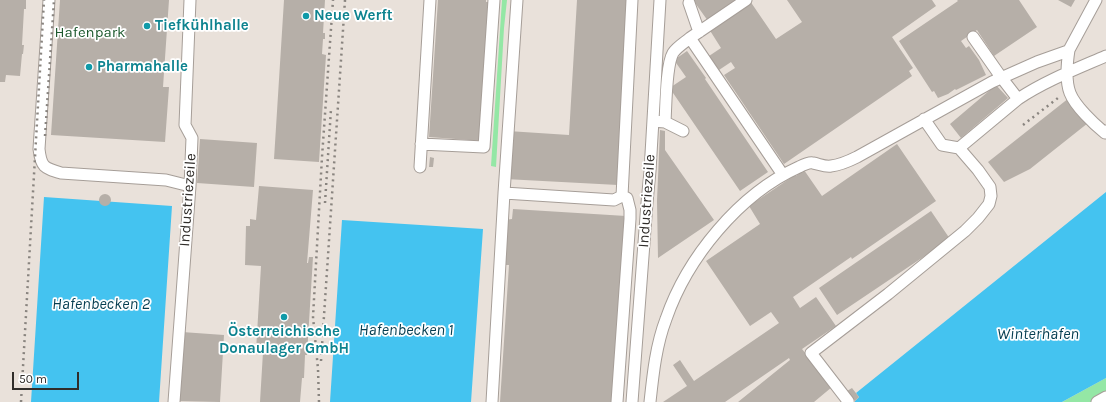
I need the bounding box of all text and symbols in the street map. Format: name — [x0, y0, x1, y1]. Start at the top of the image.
place label: Neue Werft — [314, 7, 393, 25]
marker: Neue Werft — [301, 11, 311, 21]
place label: Tiefkühlhalle — [155, 17, 249, 35]
marker: Tiefkühlhalle — [142, 21, 152, 31]
park label: Hafenpark — [54, 24, 126, 42]
place label: Pharmahalle — [97, 58, 188, 76]
marker: Pharmahalle — [84, 62, 94, 72]
street label: Industriezeile — [176, 153, 200, 247]
street label: Industriezeile — [635, 154, 659, 248]
water label: Hafenbecken 2 — [52, 294, 150, 314]
marker: Österreichische Donaulager GmbH — [279, 312, 289, 322]
water label: Hafenbecken 1 — [359, 320, 453, 340]
place label: Österreichische Donaulager GmbH — [219, 323, 349, 358]
water label: Winterhafen — [997, 324, 1079, 344]
scale bar — [14, 364, 81, 390]
text: 50 m — [19, 372, 47, 386]

